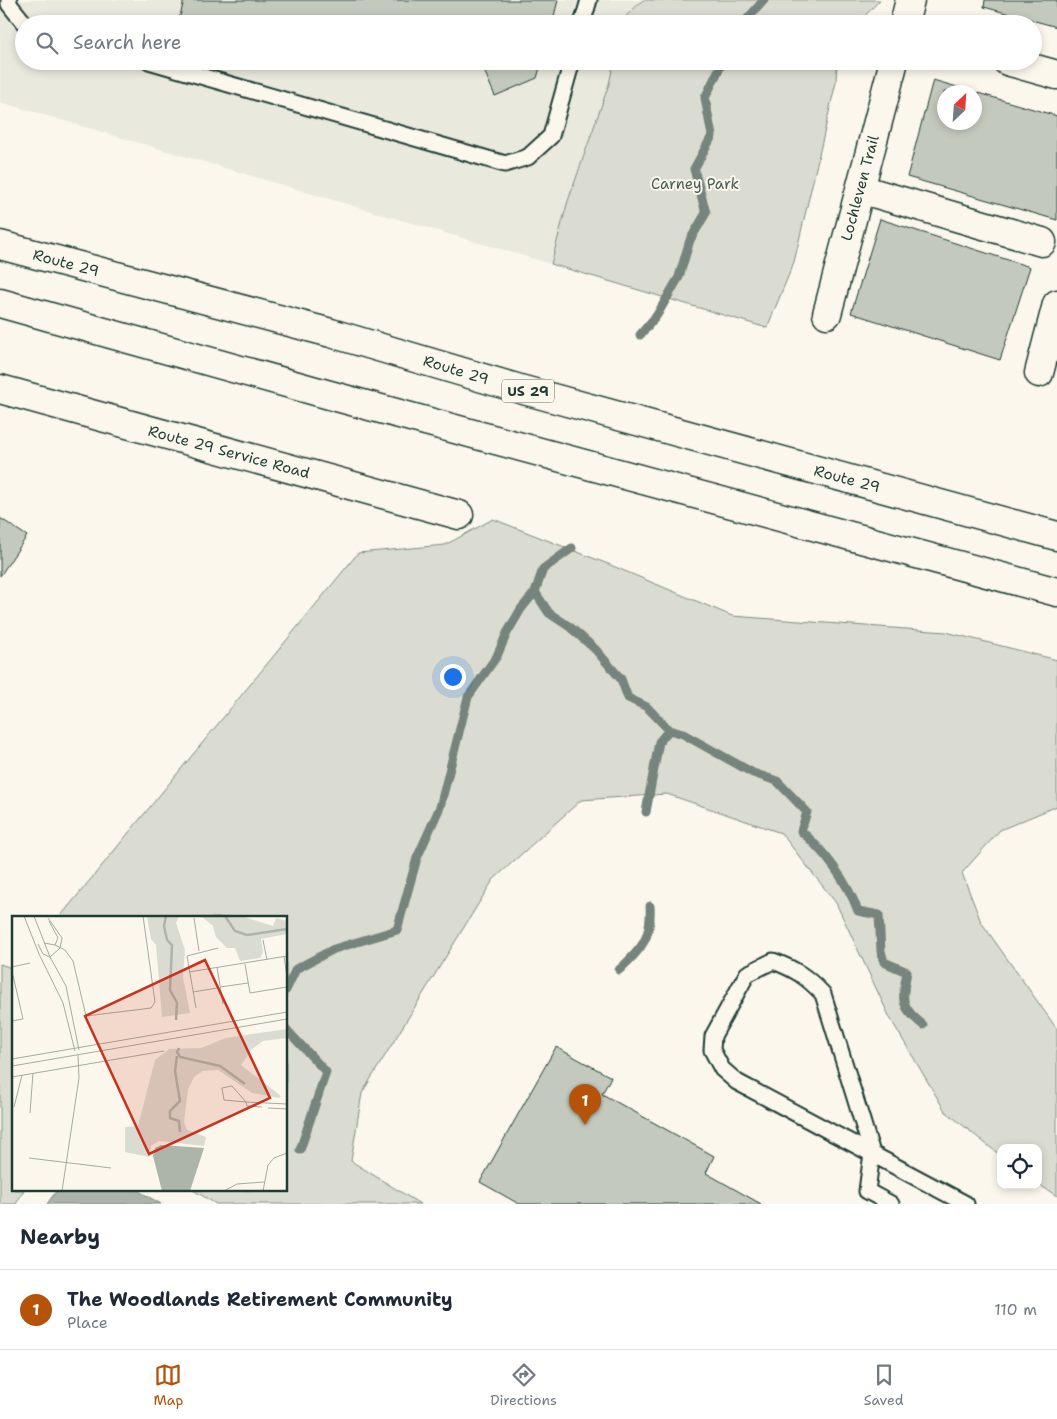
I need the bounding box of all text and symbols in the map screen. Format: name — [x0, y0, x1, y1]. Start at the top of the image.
search box — [15, 15, 1042, 70]
icon: search — [33, 29, 61, 57]
text: Search here — [73, 30, 182, 55]
north arrow — [937, 85, 982, 130]
street label: Lochleven Trail — [836, 133, 884, 243]
park label: Carney Park — [651, 174, 739, 194]
street label: Route 29 — [31, 245, 101, 281]
street label: Route 29 — [421, 351, 491, 389]
road number: US 29 — [502, 380, 554, 402]
street label: Route 29 Service Road — [146, 421, 313, 483]
street label: Route 29 — [812, 461, 882, 497]
your location — [440, 664, 466, 690]
inset map — [12, 916, 288, 1192]
pin: 1 — [569, 1084, 601, 1125]
map controls — [997, 1144, 1042, 1189]
button: locate — [997, 1144, 1042, 1189]
text: Nearby — [20, 1223, 100, 1251]
text: The Woodlands Retirement Community — [67, 1287, 453, 1312]
text: 1 — [32, 1299, 40, 1320]
text: 110 m — [994, 1299, 1037, 1320]
text: Place — [67, 1312, 108, 1333]
tab: Map — [153, 1361, 183, 1409]
tab: Directions — [490, 1361, 557, 1409]
tab: Saved — [864, 1361, 904, 1409]

